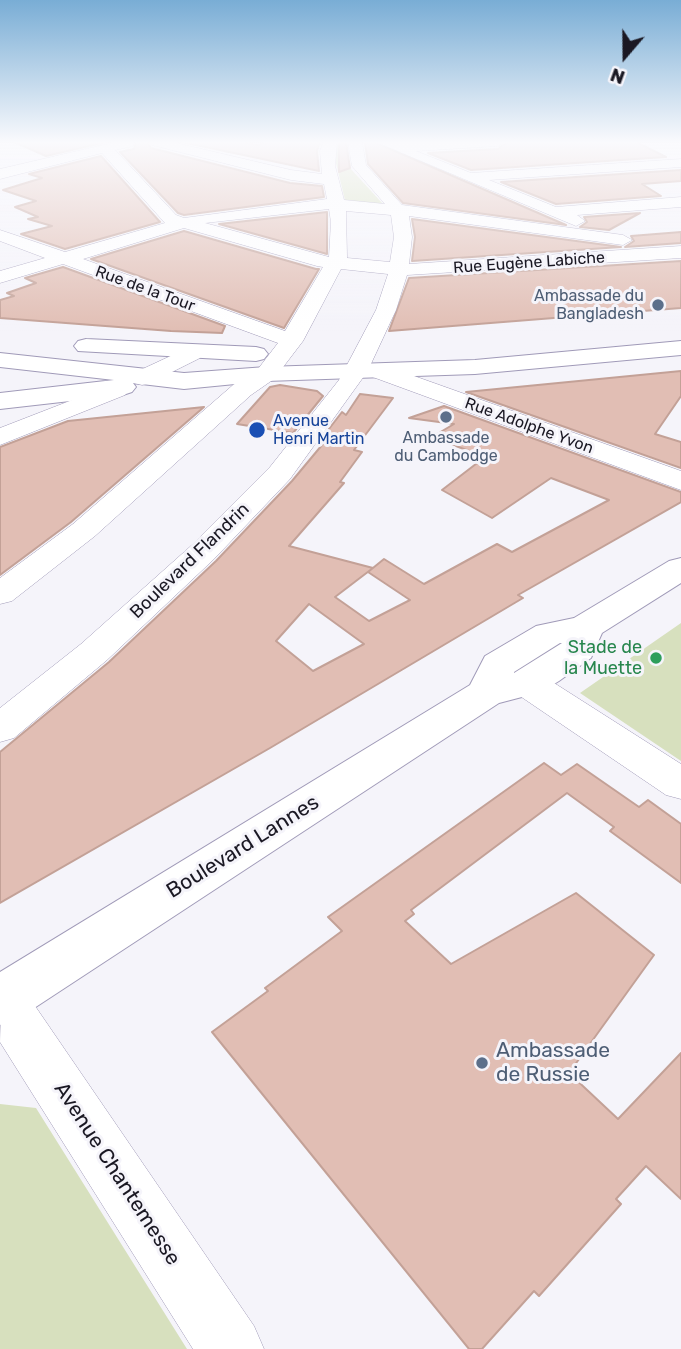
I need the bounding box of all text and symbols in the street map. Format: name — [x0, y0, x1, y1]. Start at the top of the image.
north arrow — [590, 21, 660, 91]
text: N — [607, 63, 628, 89]
street label: Rue Eugène Labiche — [452, 248, 606, 278]
street label: Rue de la Tour — [93, 262, 197, 316]
place label: Ambassade du Bangladesh — [534, 286, 644, 324]
marker: Ambassade du Bangladesh — [650, 297, 666, 313]
street label: Rue Adolphe Yvon — [462, 394, 596, 458]
marker: Ambassade du Cambodge — [438, 409, 454, 425]
place label: Avenue Henri Martin — [273, 411, 364, 449]
marker: Avenue Henri Martin — [247, 420, 267, 440]
place label: Ambassade du Cambodge — [394, 428, 498, 466]
street label: Boulevard Flandrin — [126, 499, 254, 623]
place label: Stade de la Muette — [564, 637, 642, 680]
marker: Stade de la Muette — [648, 650, 664, 666]
street label: Boulevard Lannes — [162, 790, 324, 904]
place label: Ambassade de Russie — [496, 1038, 610, 1088]
marker: Ambassade de Russie — [474, 1055, 490, 1071]
street label: Avenue Chantemesse — [48, 1078, 186, 1270]

